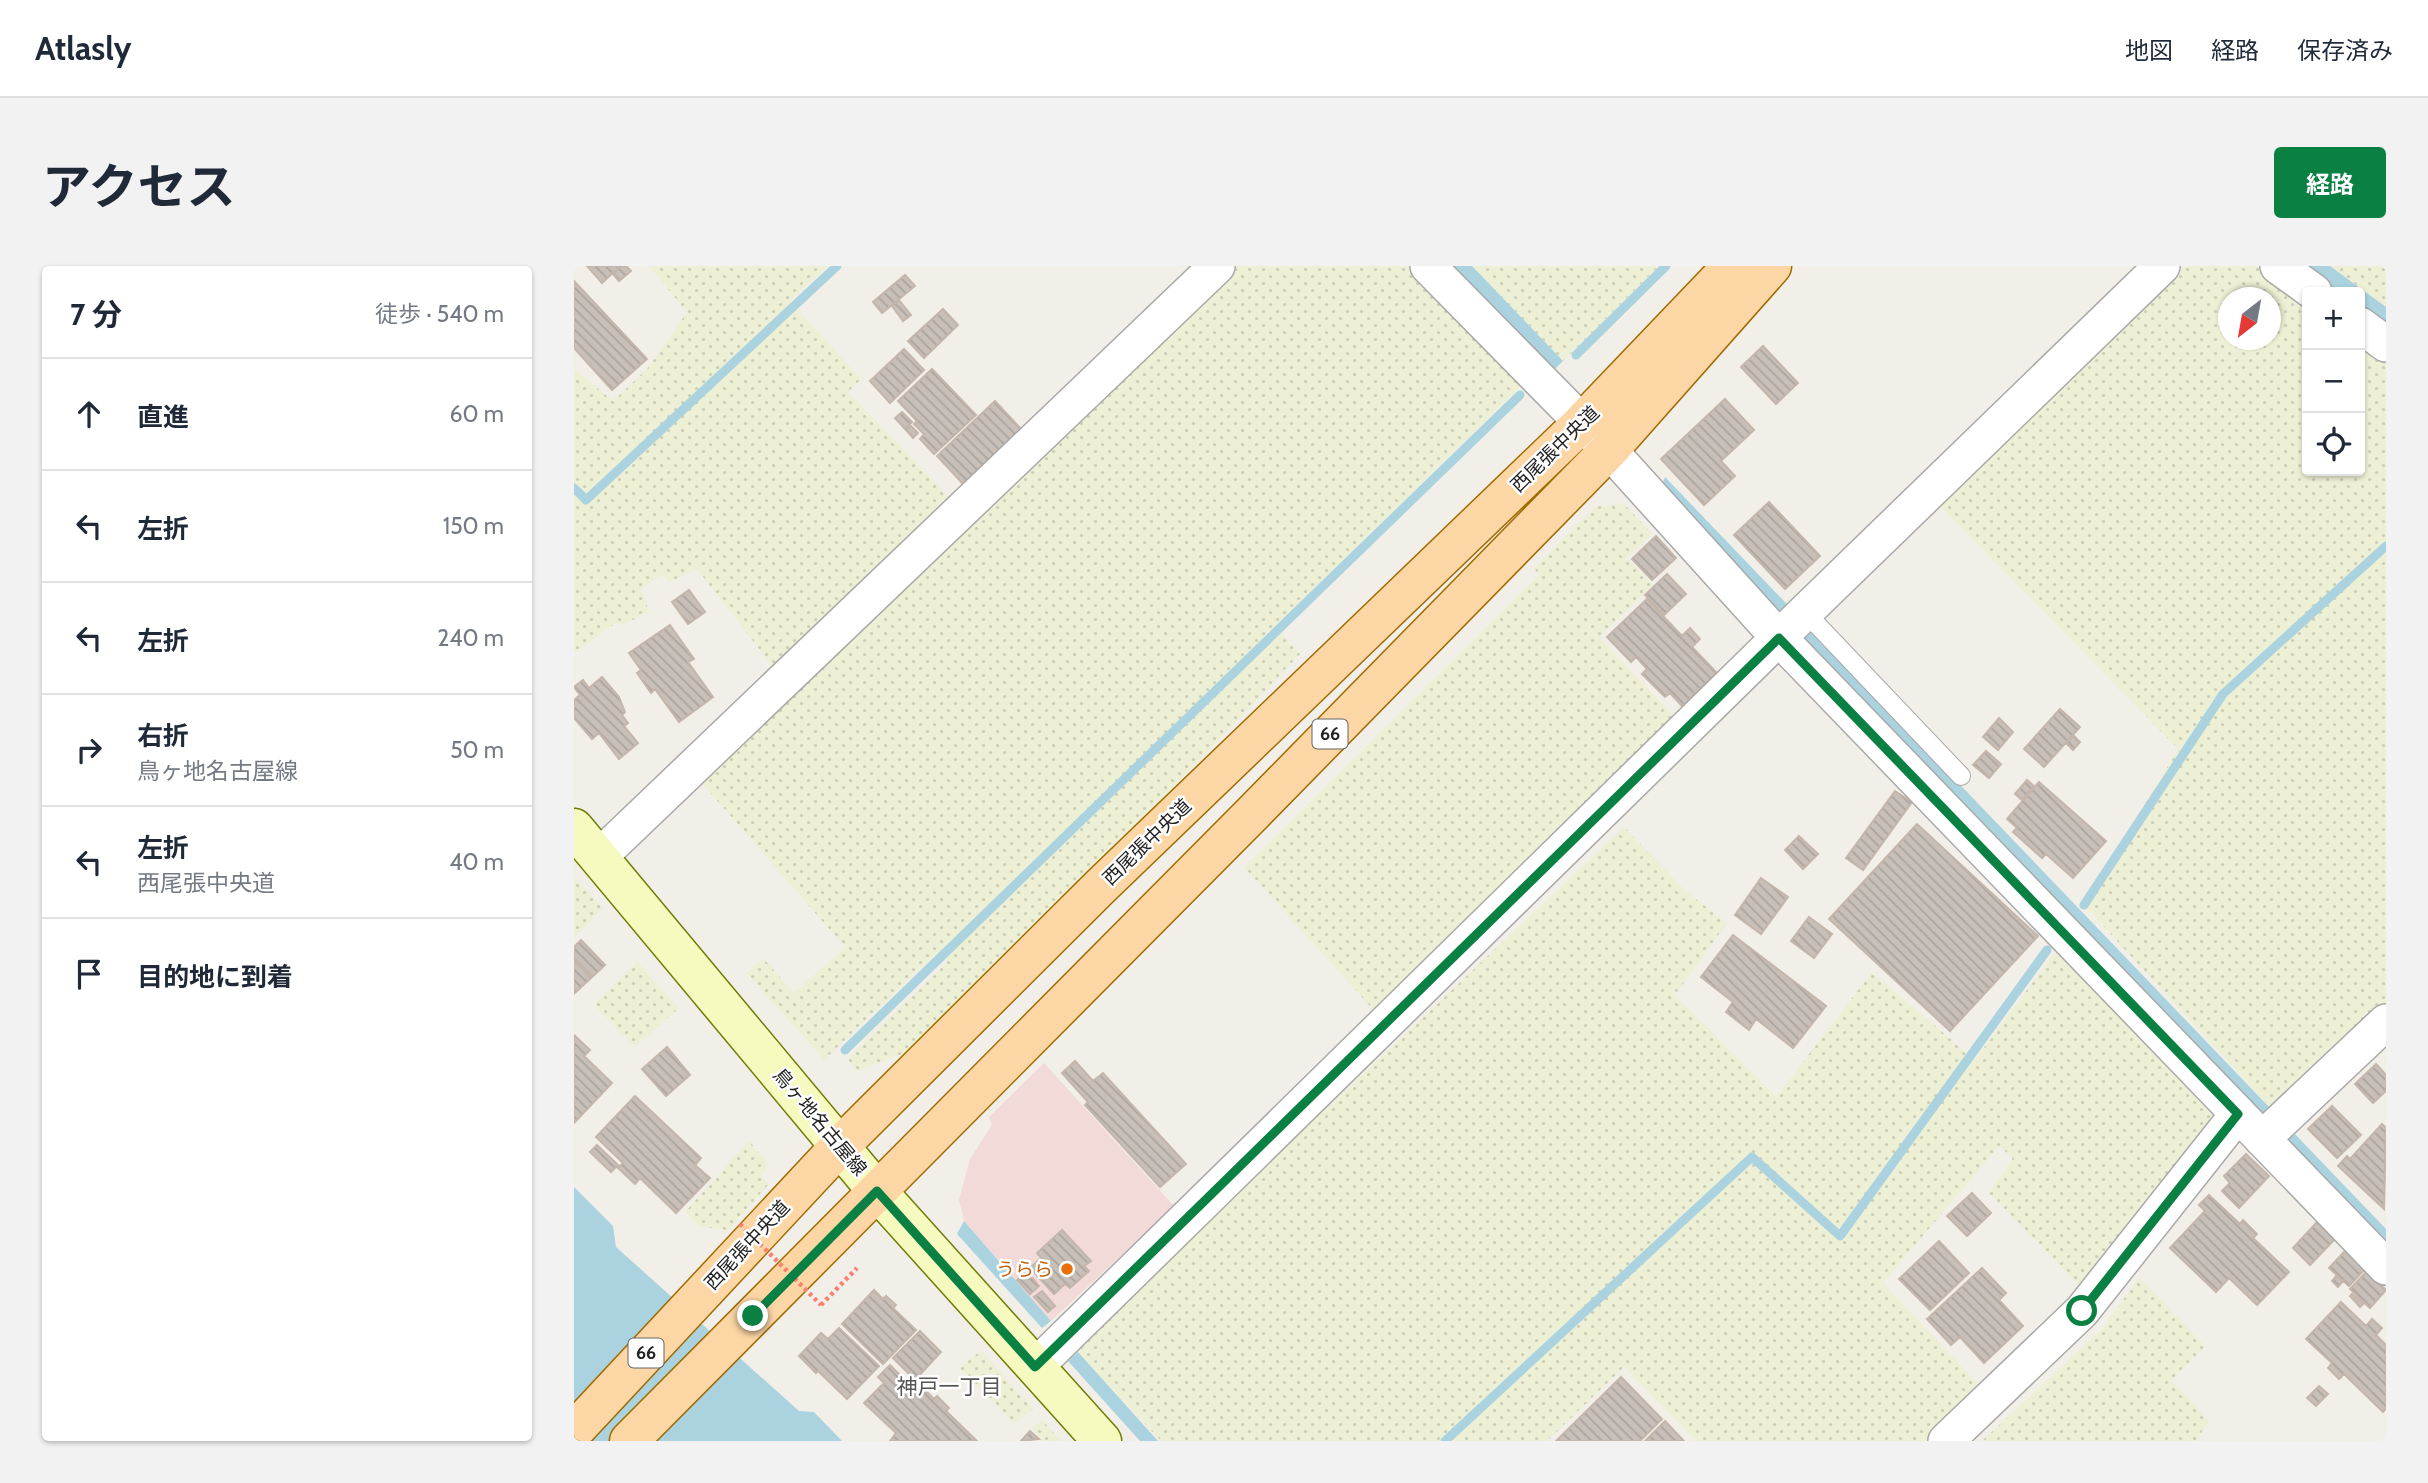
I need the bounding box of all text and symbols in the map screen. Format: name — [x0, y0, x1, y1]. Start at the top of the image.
text: Atlasly — [35, 28, 132, 68]
text: 地図 — [2125, 36, 2173, 65]
text: 経路 — [2211, 36, 2259, 65]
text: 保存済み — [2297, 36, 2393, 65]
button: 経路 — [2274, 147, 2386, 218]
text: アクセス — [42, 157, 236, 216]
north arrow — [2218, 287, 2281, 350]
map controls — [2302, 287, 2365, 476]
button: + — [2302, 287, 2365, 350]
text: 7 分 — [70, 296, 122, 333]
text: 徒歩 · 540 m — [375, 300, 504, 328]
button: − — [2302, 350, 2365, 413]
icon: ahead — [70, 395, 108, 433]
text: 60 m — [450, 400, 504, 428]
text: 直進 — [137, 401, 189, 433]
street label: 西尾張中央道 — [1506, 401, 1604, 497]
button: locate — [2302, 413, 2365, 476]
icon: left — [70, 507, 108, 545]
text: 150 m — [443, 512, 504, 540]
text: 左折 — [137, 513, 189, 545]
icon: left — [70, 619, 108, 657]
text: 240 m — [437, 624, 504, 652]
text: 左折 — [137, 625, 189, 657]
text: 右折 — [137, 720, 189, 752]
road number: 66 — [1312, 720, 1348, 748]
icon: right — [70, 731, 108, 769]
text: 50 m — [450, 736, 504, 764]
text: 鳥ヶ地名古屋線 — [137, 757, 298, 785]
street label: 西尾張中央道 — [1098, 794, 1196, 890]
text: 左折 — [137, 832, 189, 864]
icon: left — [70, 843, 108, 881]
text: 40 m — [449, 848, 504, 876]
text: 西尾張中央道 — [137, 869, 275, 897]
icon: arrive — [70, 955, 108, 993]
text: 目的地に到着 — [137, 961, 293, 993]
street label: 鳥ヶ地名古屋線 — [768, 1064, 872, 1180]
street label: 西尾張中央道 — [700, 1195, 794, 1295]
place label: うらら — [996, 1258, 1053, 1281]
marker: うらら — [1059, 1261, 1075, 1277]
route start — [2066, 1295, 2097, 1326]
route end — [737, 1300, 768, 1331]
road number: 66 — [629, 1338, 664, 1368]
district label: 神戸一丁目 — [897, 1374, 1002, 1399]

